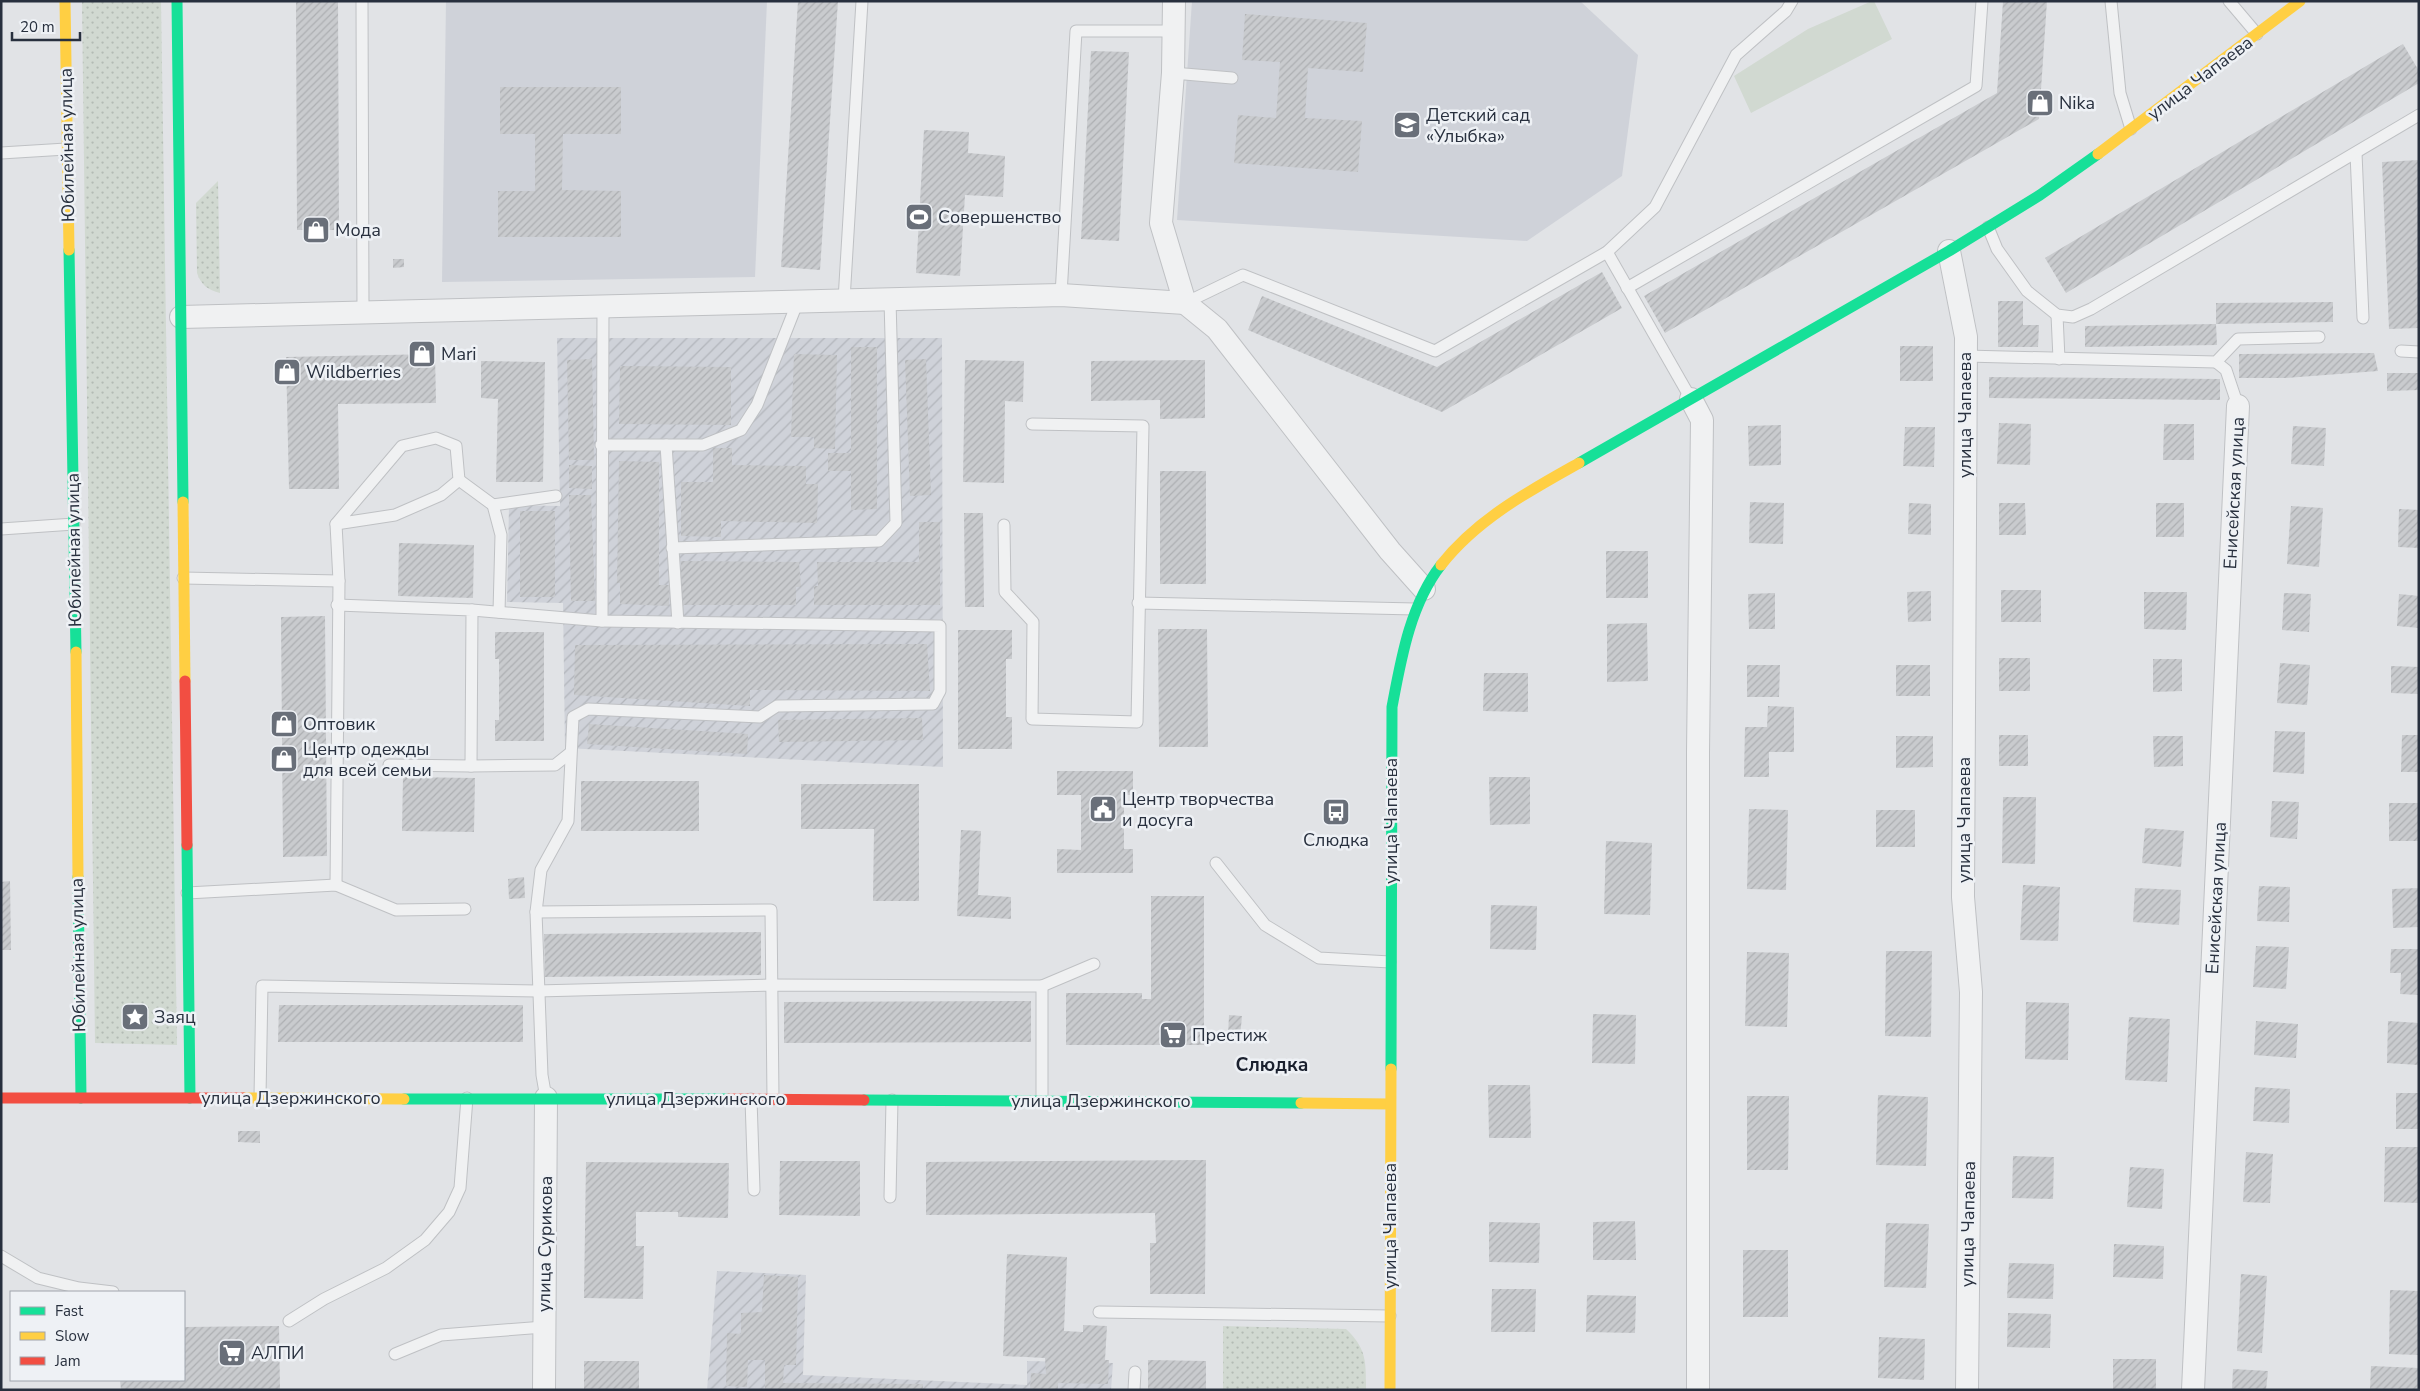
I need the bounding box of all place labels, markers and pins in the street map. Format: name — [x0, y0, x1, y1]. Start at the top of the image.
shop icon: Nika — [2025, 88, 2055, 118]
place label: Nika — [2059, 91, 2095, 115]
place label: Детский сад «Улыбка» — [1426, 103, 1531, 148]
school or university icon: Детский сад «Улыбка» — [1392, 110, 1422, 140]
sports icon: Совершенство — [904, 202, 934, 232]
place label: Совершенство — [938, 205, 1062, 229]
shop icon: Мода — [301, 215, 331, 245]
place label: Мода — [335, 218, 381, 242]
shop icon: Mari — [407, 339, 437, 369]
place label: Mari — [441, 342, 477, 366]
shop icon: Wildberries — [272, 357, 302, 387]
place label: Wildberries — [306, 360, 401, 384]
shop icon: Оптовик — [269, 709, 299, 739]
place label: Оптовик — [303, 712, 376, 736]
place label: Центр одежды для всей семьи — [303, 737, 432, 782]
shop icon: Центр одежды для всей семьи — [269, 744, 299, 774]
place label: Центр творчества и досуга — [1122, 787, 1274, 832]
public building icon: Центр творчества и досуга — [1088, 794, 1118, 824]
bus stop icon: Слюдка — [1321, 797, 1351, 827]
place label: Слюдка — [1303, 828, 1369, 852]
place icon: Заяц — [120, 1002, 150, 1032]
place label: Заяц — [154, 1005, 196, 1029]
supermarket icon: Престиж — [1158, 1020, 1188, 1050]
place label: Престиж — [1192, 1023, 1268, 1047]
supermarket icon: АЛПИ — [217, 1338, 247, 1368]
place label: АЛПИ — [251, 1341, 304, 1365]

